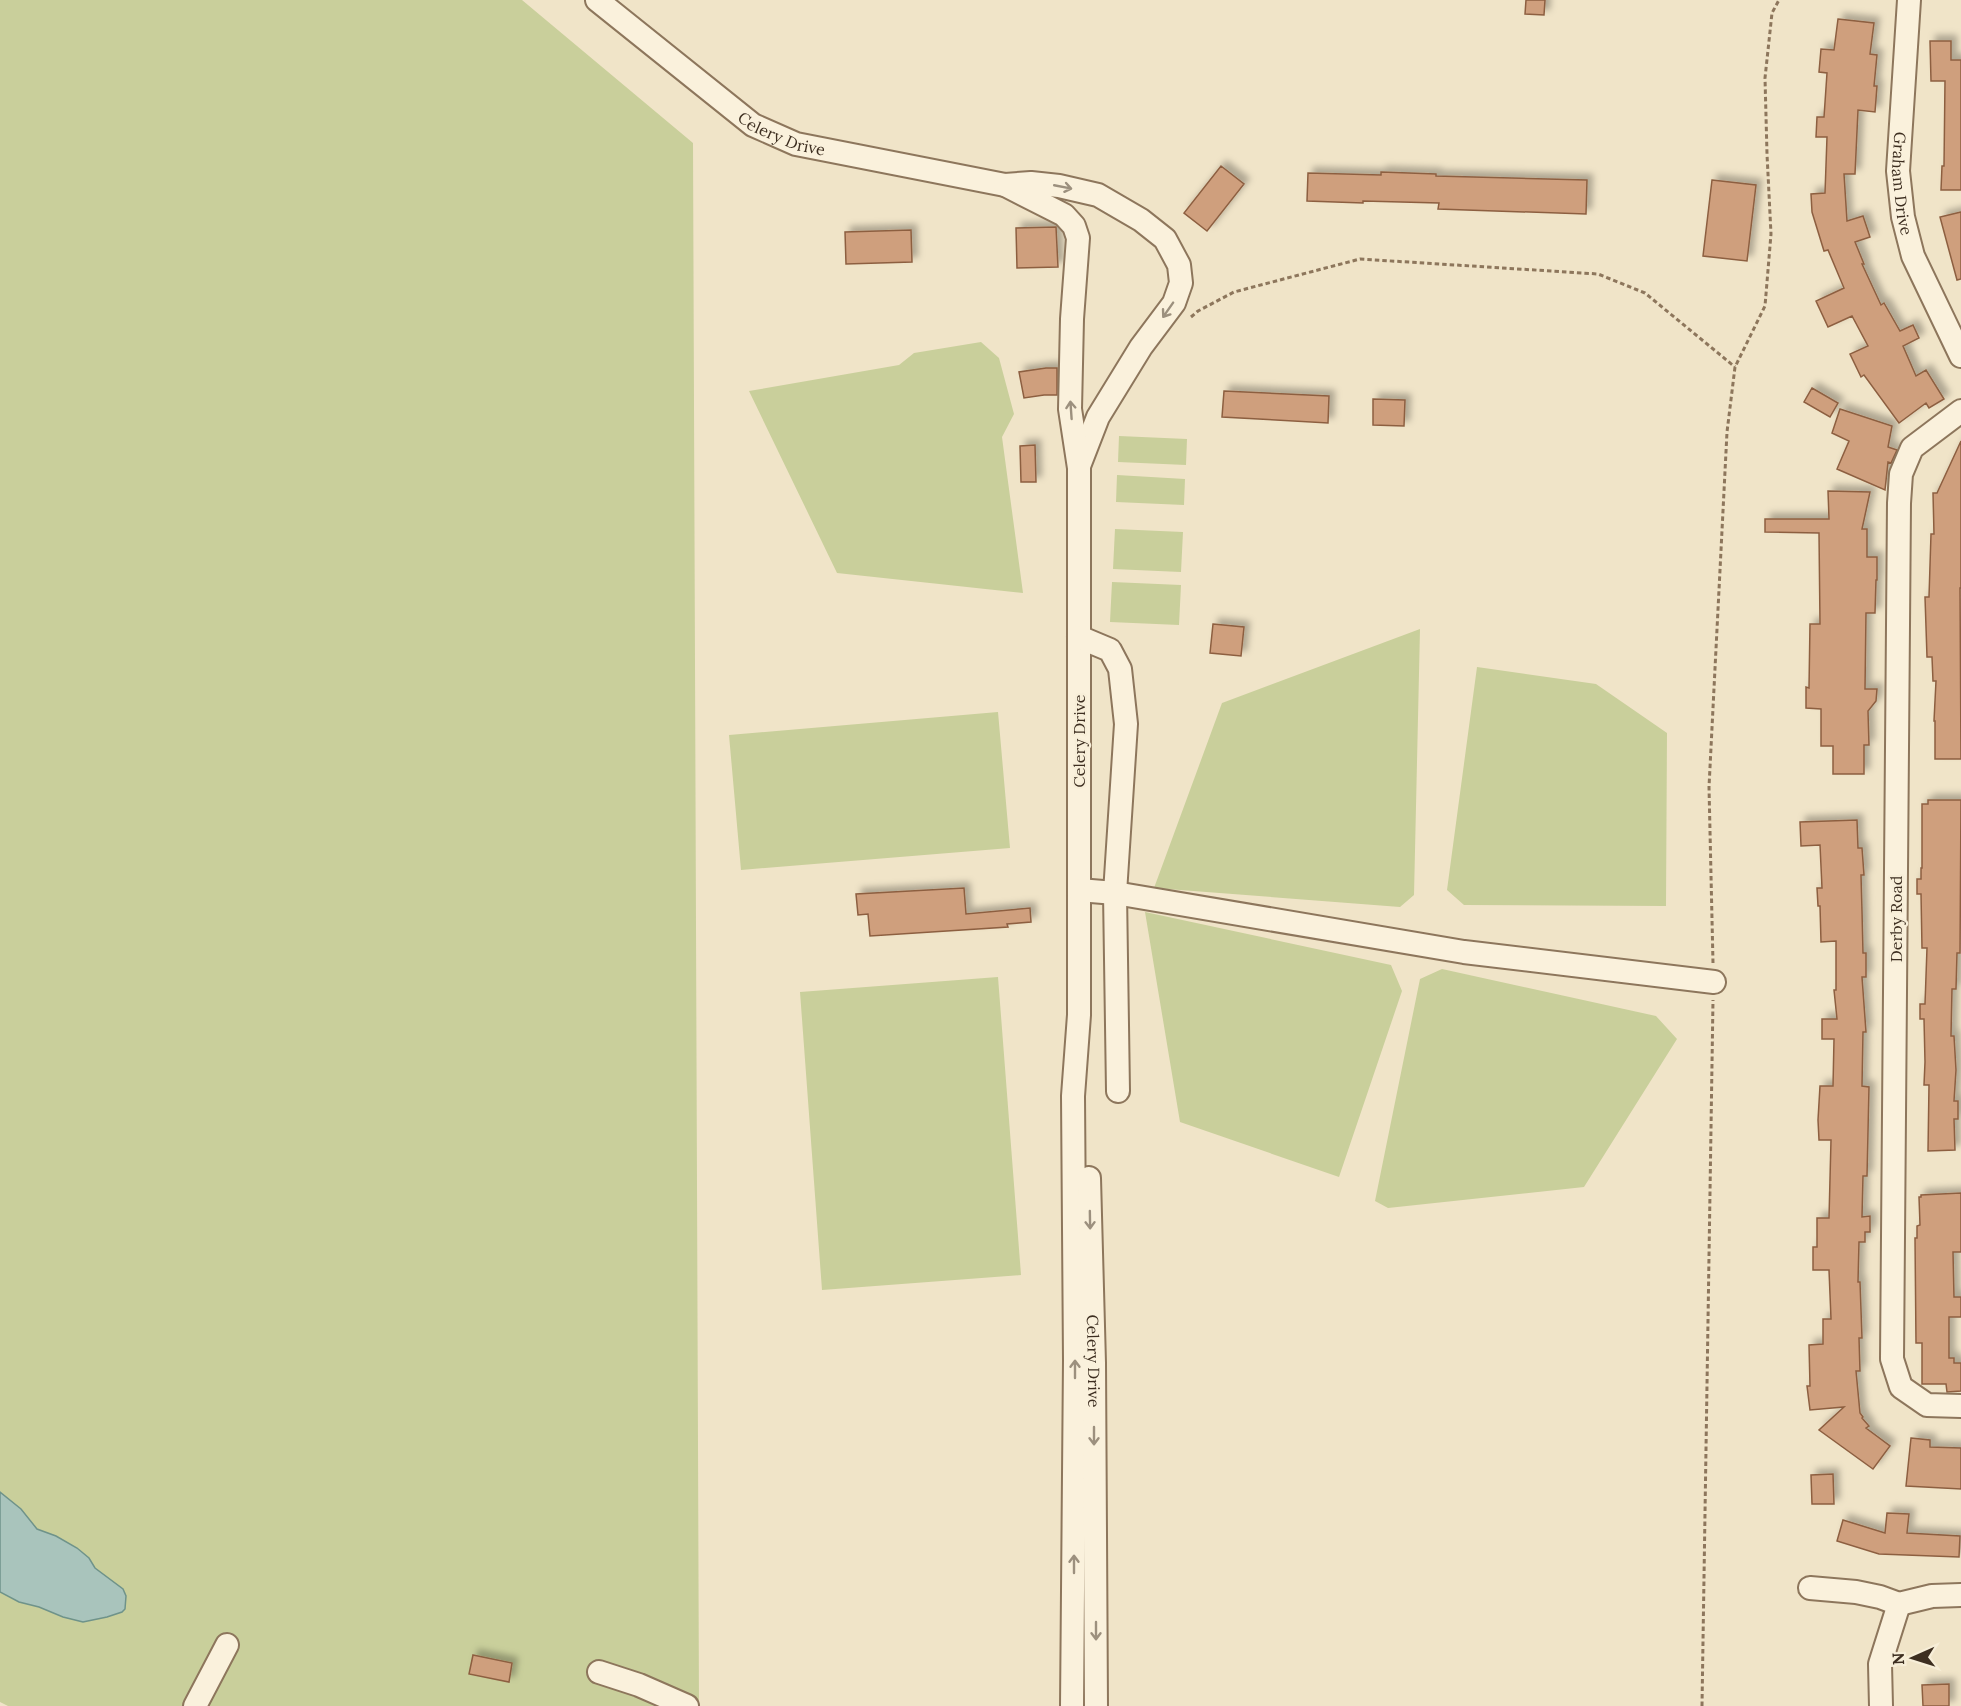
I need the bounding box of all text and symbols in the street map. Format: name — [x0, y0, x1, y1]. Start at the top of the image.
street label: Celery Drive — [734, 107, 827, 160]
street label: Graham Drive — [1888, 131, 1917, 237]
one-way arrow — [1052, 182, 1072, 193]
one-way arrow — [1162, 302, 1174, 318]
one-way arrow — [1065, 400, 1076, 420]
street label: Celery Drive — [1069, 694, 1089, 787]
street label: Derby Road — [1886, 875, 1906, 962]
one-way arrow — [1084, 1210, 1096, 1230]
street label: Celery Drive — [1083, 1314, 1104, 1408]
one-way arrow — [1069, 1359, 1081, 1379]
one-way arrow — [1088, 1426, 1100, 1446]
one-way arrow — [1068, 1554, 1079, 1574]
one-way arrow — [1090, 1621, 1102, 1641]
north arrow — [1883, 1628, 1943, 1688]
text: N — [1888, 1652, 1908, 1665]

